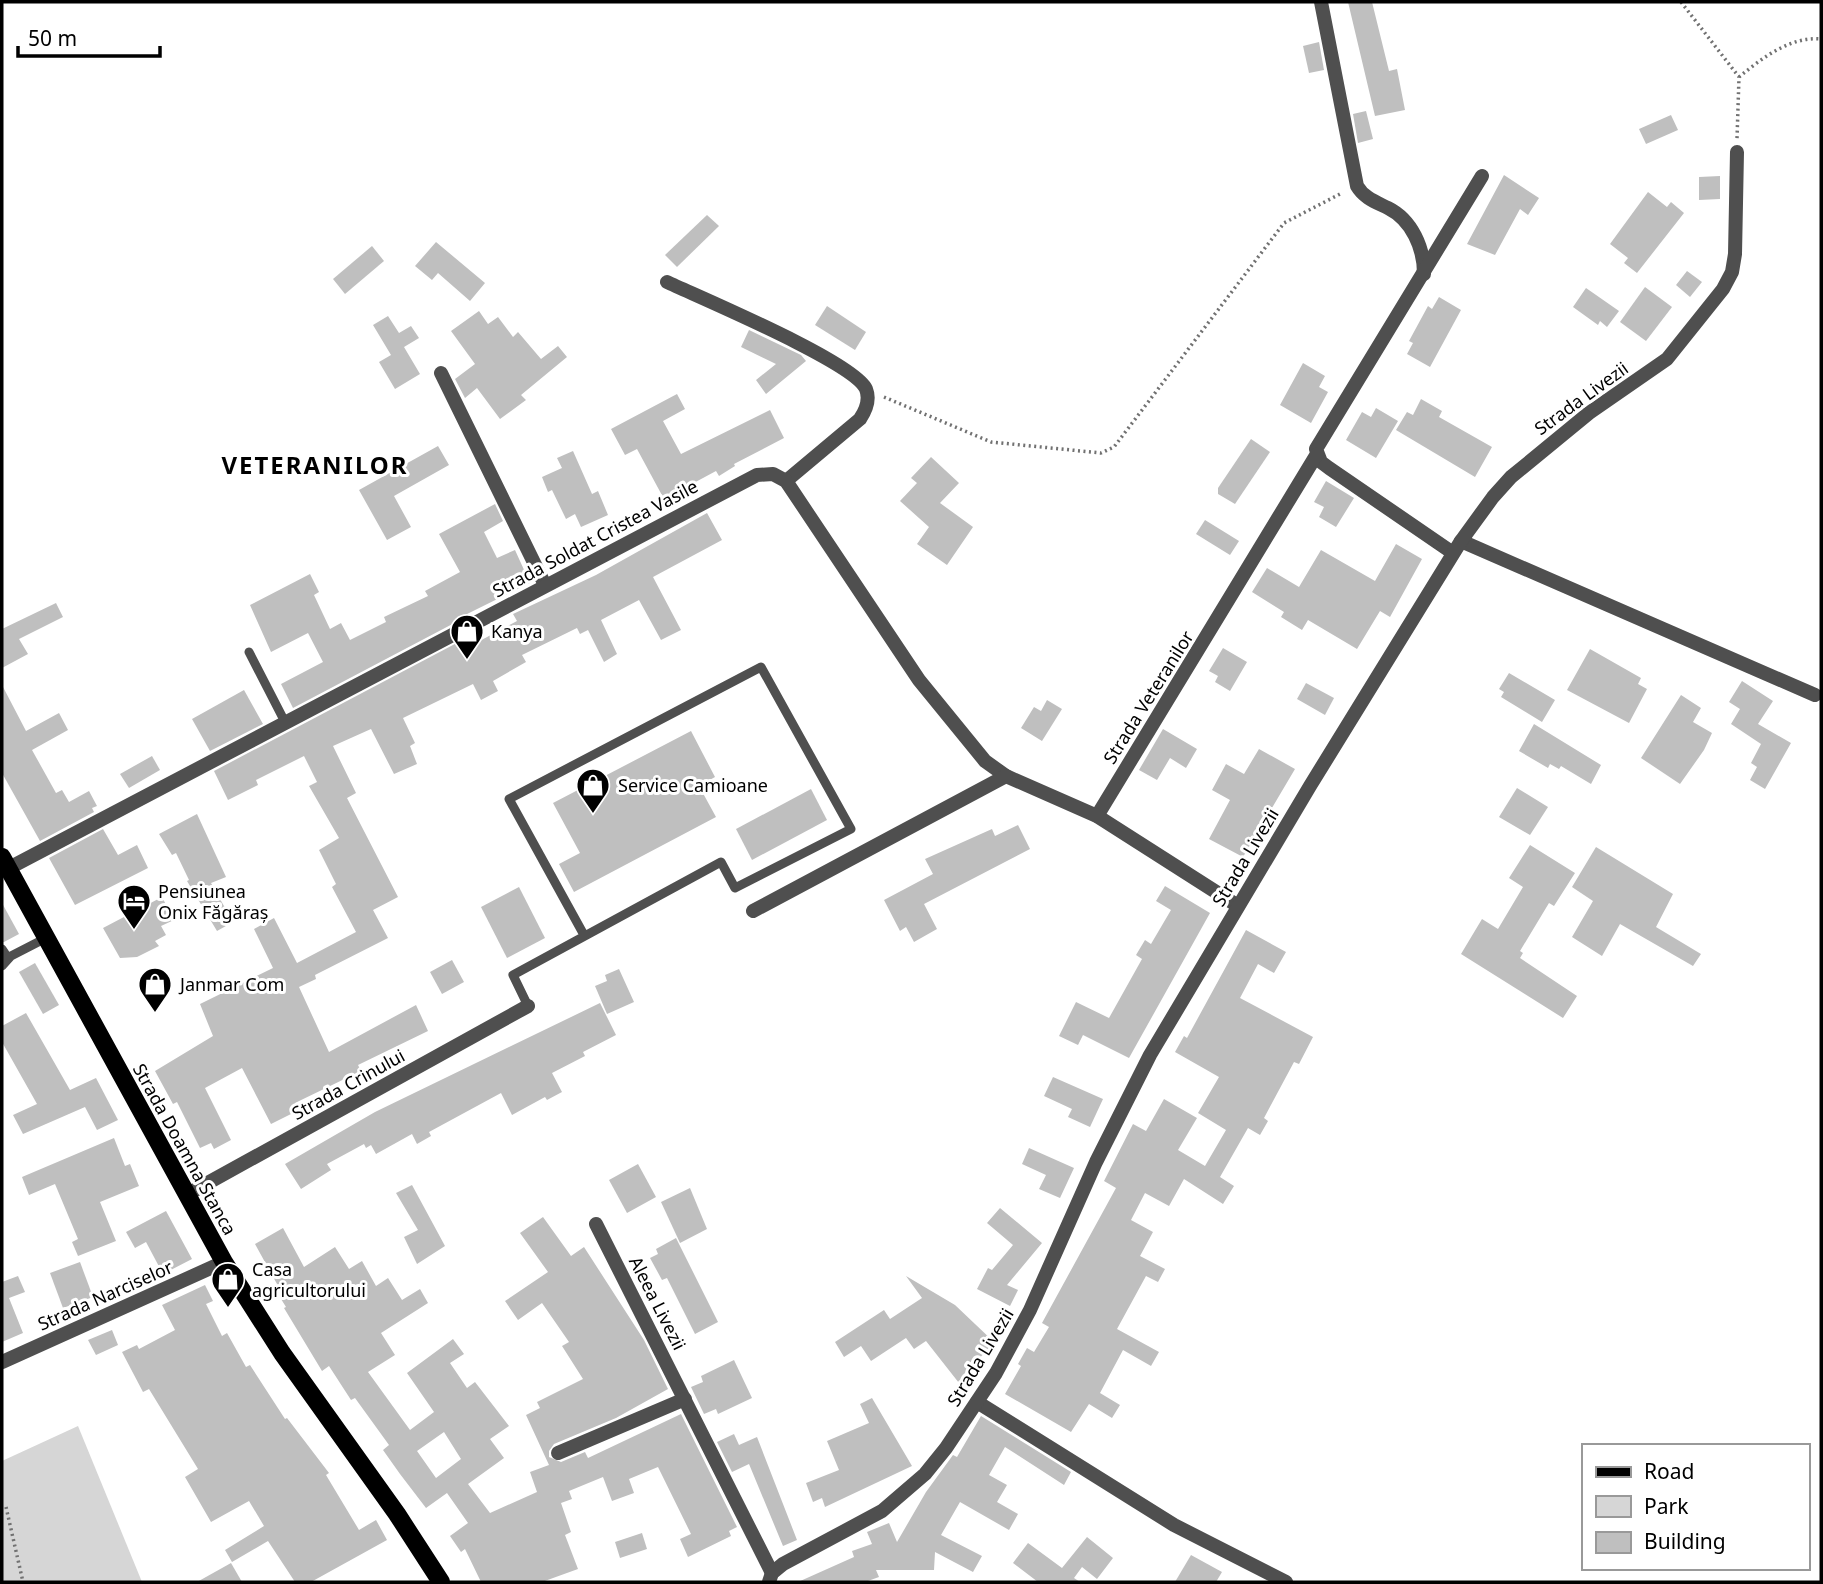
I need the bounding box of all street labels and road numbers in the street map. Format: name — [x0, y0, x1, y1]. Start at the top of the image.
street label: Strada Livezii — [1529, 356, 1633, 440]
street label: Strada Soldat Cristea Vasile — [488, 474, 702, 602]
street label: Strada Veteranilor — [1097, 625, 1199, 768]
street label: Strada Livezii — [1206, 804, 1284, 910]
street label: Strada Crinului — [287, 1043, 409, 1125]
street label: Strada Doamna Stanca — [128, 1059, 242, 1239]
street label: Aleea Livezii — [624, 1252, 692, 1354]
street label: Strada Narciselor — [34, 1254, 177, 1336]
street label: Strada Livezii — [941, 1304, 1019, 1410]

